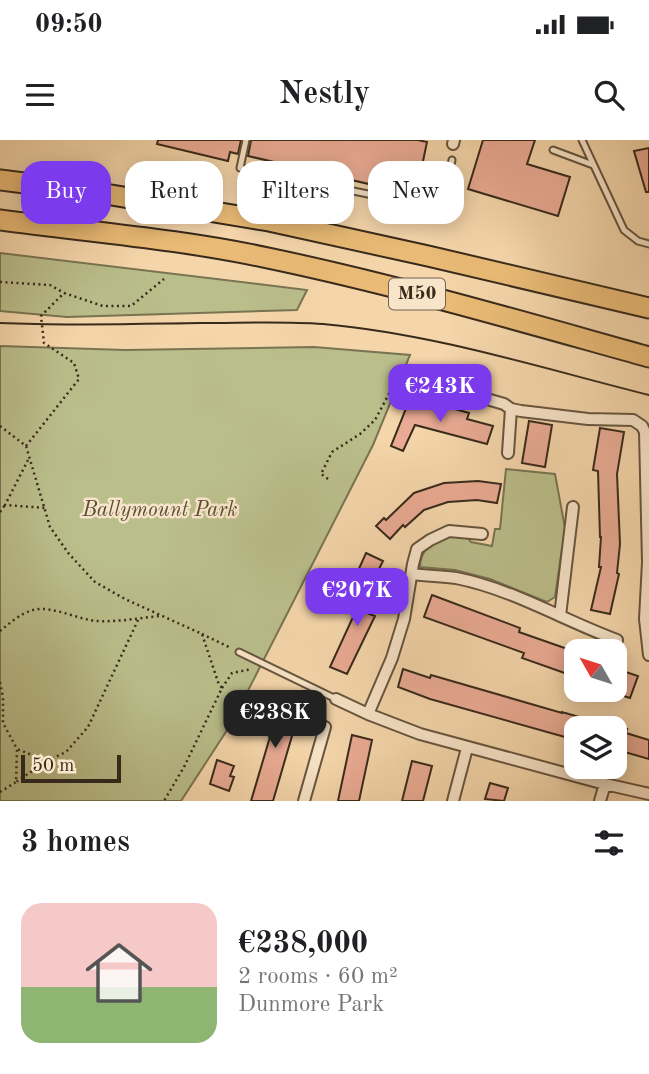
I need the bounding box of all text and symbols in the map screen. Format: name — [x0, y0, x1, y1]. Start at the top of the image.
text: 09:50 — [35, 12, 103, 38]
icon: menu — [21, 76, 59, 114]
icon: search — [590, 76, 628, 114]
text: Nestly — [279, 79, 370, 111]
chip: Buy — [21, 161, 111, 224]
chip: Rent — [125, 161, 223, 224]
chip: Filters — [237, 161, 354, 224]
chip: New — [368, 161, 464, 224]
road number: M50 — [389, 278, 445, 310]
pin: €243K — [391, 364, 489, 424]
text: €243K — [404, 375, 476, 398]
park label: Ballymount Park — [81, 500, 238, 521]
pin: €207K — [308, 568, 406, 628]
text: €207K — [321, 579, 393, 602]
north arrow — [564, 639, 626, 702]
map controls — [564, 639, 627, 779]
pin: €238K — [226, 690, 324, 750]
text: €238K — [239, 701, 311, 724]
button: layers — [564, 716, 627, 779]
scale bar — [21, 752, 121, 784]
text: 50 m — [32, 757, 74, 776]
icon: filters — [590, 824, 628, 862]
text: 3 homes — [21, 828, 130, 858]
text: €238,000 — [238, 929, 368, 959]
icon: home — [77, 931, 161, 1015]
text: 2 rooms · 60 m² — [238, 965, 398, 988]
text: Dunmore Park — [238, 993, 384, 1016]

